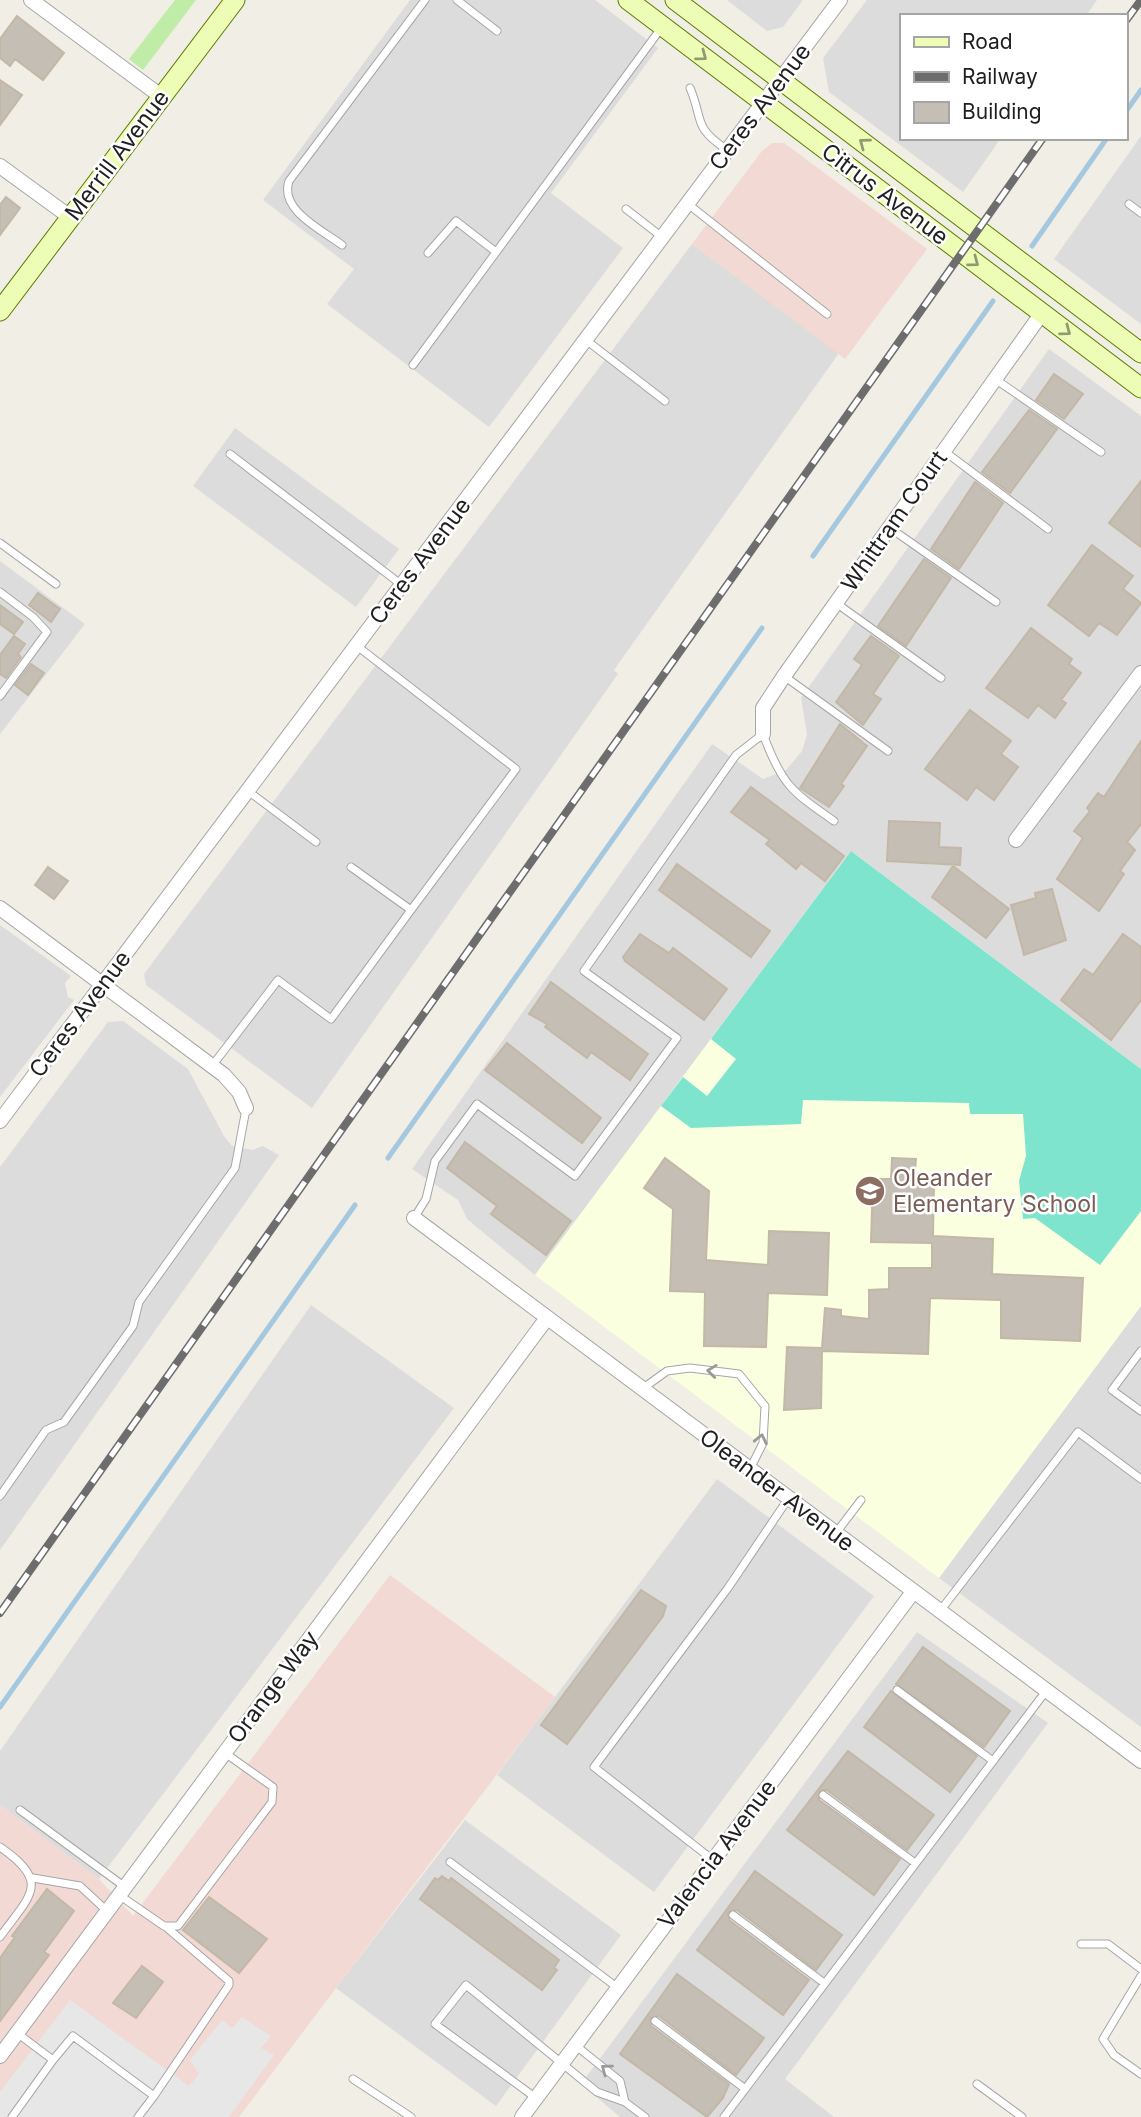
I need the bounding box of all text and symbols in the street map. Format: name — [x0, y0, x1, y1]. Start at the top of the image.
legend — [900, 14, 1127, 140]
text: Road — [962, 29, 1013, 54]
street label: Ceres Avenue — [703, 38, 817, 176]
one-way arrow — [695, 47, 707, 60]
text: Railway — [962, 64, 1038, 89]
street label: Merrill Avenue — [59, 84, 175, 226]
text: Building — [962, 99, 1042, 124]
street label: Citrus Avenue — [816, 137, 954, 251]
one-way arrow — [860, 138, 872, 151]
one-way arrow — [967, 253, 979, 266]
one-way arrow — [1058, 322, 1070, 335]
street label: Whittram Court — [835, 445, 953, 597]
street label: Ceres Avenue — [363, 492, 477, 630]
street label: Ceres Avenue — [23, 945, 137, 1083]
place label: Oleander Elementary School — [893, 1164, 1097, 1218]
school or university icon: Oleander Elementary School — [853, 1174, 887, 1208]
one-way arrow — [706, 1363, 718, 1378]
street label: Oleander Avenue — [694, 1423, 860, 1557]
one-way arrow — [753, 1433, 768, 1445]
street label: Orange Way — [222, 1625, 324, 1749]
street label: Valencia Avenue — [652, 1774, 782, 1934]
one-way arrow — [601, 2065, 613, 2077]

